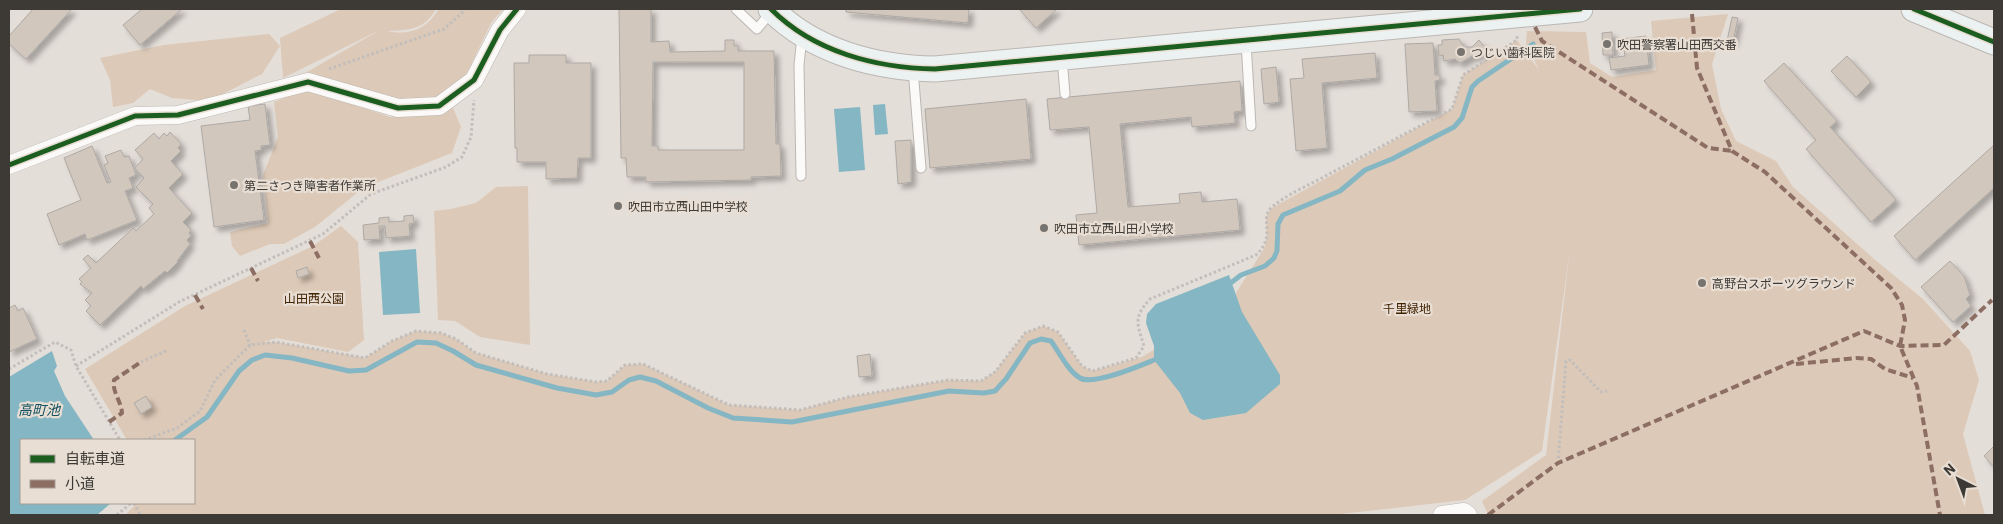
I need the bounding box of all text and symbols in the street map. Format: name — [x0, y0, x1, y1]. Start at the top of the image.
place label: 吹田警察署山田西交番 — [1617, 37, 1737, 52]
marker: 吹田警察署山田西交番 — [1601, 38, 1613, 50]
place label: つじい歯科医院 — [1471, 45, 1555, 60]
marker: つじい歯科医院 — [1455, 46, 1467, 58]
place label: 第二さつき障害者作業所 — [244, 178, 376, 193]
marker: 第二さつき障害者作業所 — [228, 179, 240, 191]
place label: 吹田市立西山田中学校 — [628, 199, 748, 214]
marker: 吹田市立西山田中学校 — [612, 200, 624, 212]
place label: 吹田市立西山田小学校 — [1054, 221, 1174, 236]
marker: 吹田市立西山田小学校 — [1038, 222, 1050, 234]
place label: 高野台スポーツグラウンド — [1712, 276, 1856, 291]
marker: 高野台スポーツグラウンド — [1696, 277, 1708, 289]
park label: 山田西公園 — [284, 291, 344, 306]
park label: 千里緑地 — [1383, 301, 1431, 316]
water label: 高町池 — [18, 401, 62, 419]
legend — [20, 439, 195, 504]
text: 自転車道 — [65, 449, 125, 468]
north arrow — [1933, 454, 1983, 504]
text: N — [1940, 459, 1959, 479]
text: 小道 — [65, 474, 95, 493]

